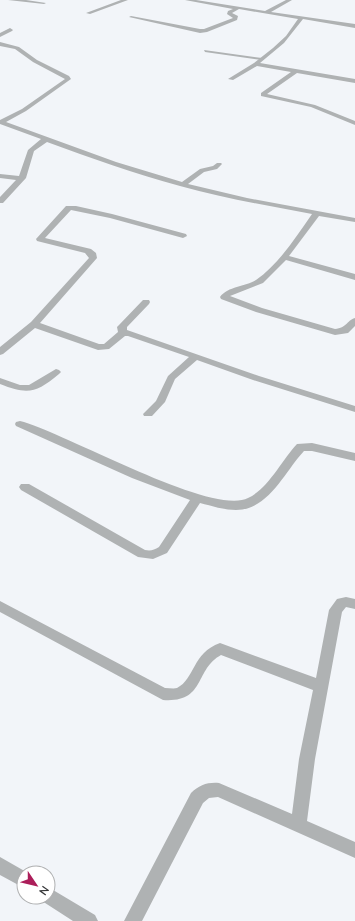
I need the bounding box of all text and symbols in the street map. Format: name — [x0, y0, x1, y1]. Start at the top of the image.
north arrow — [16, 865, 56, 905]
text: N — [35, 883, 52, 898]

